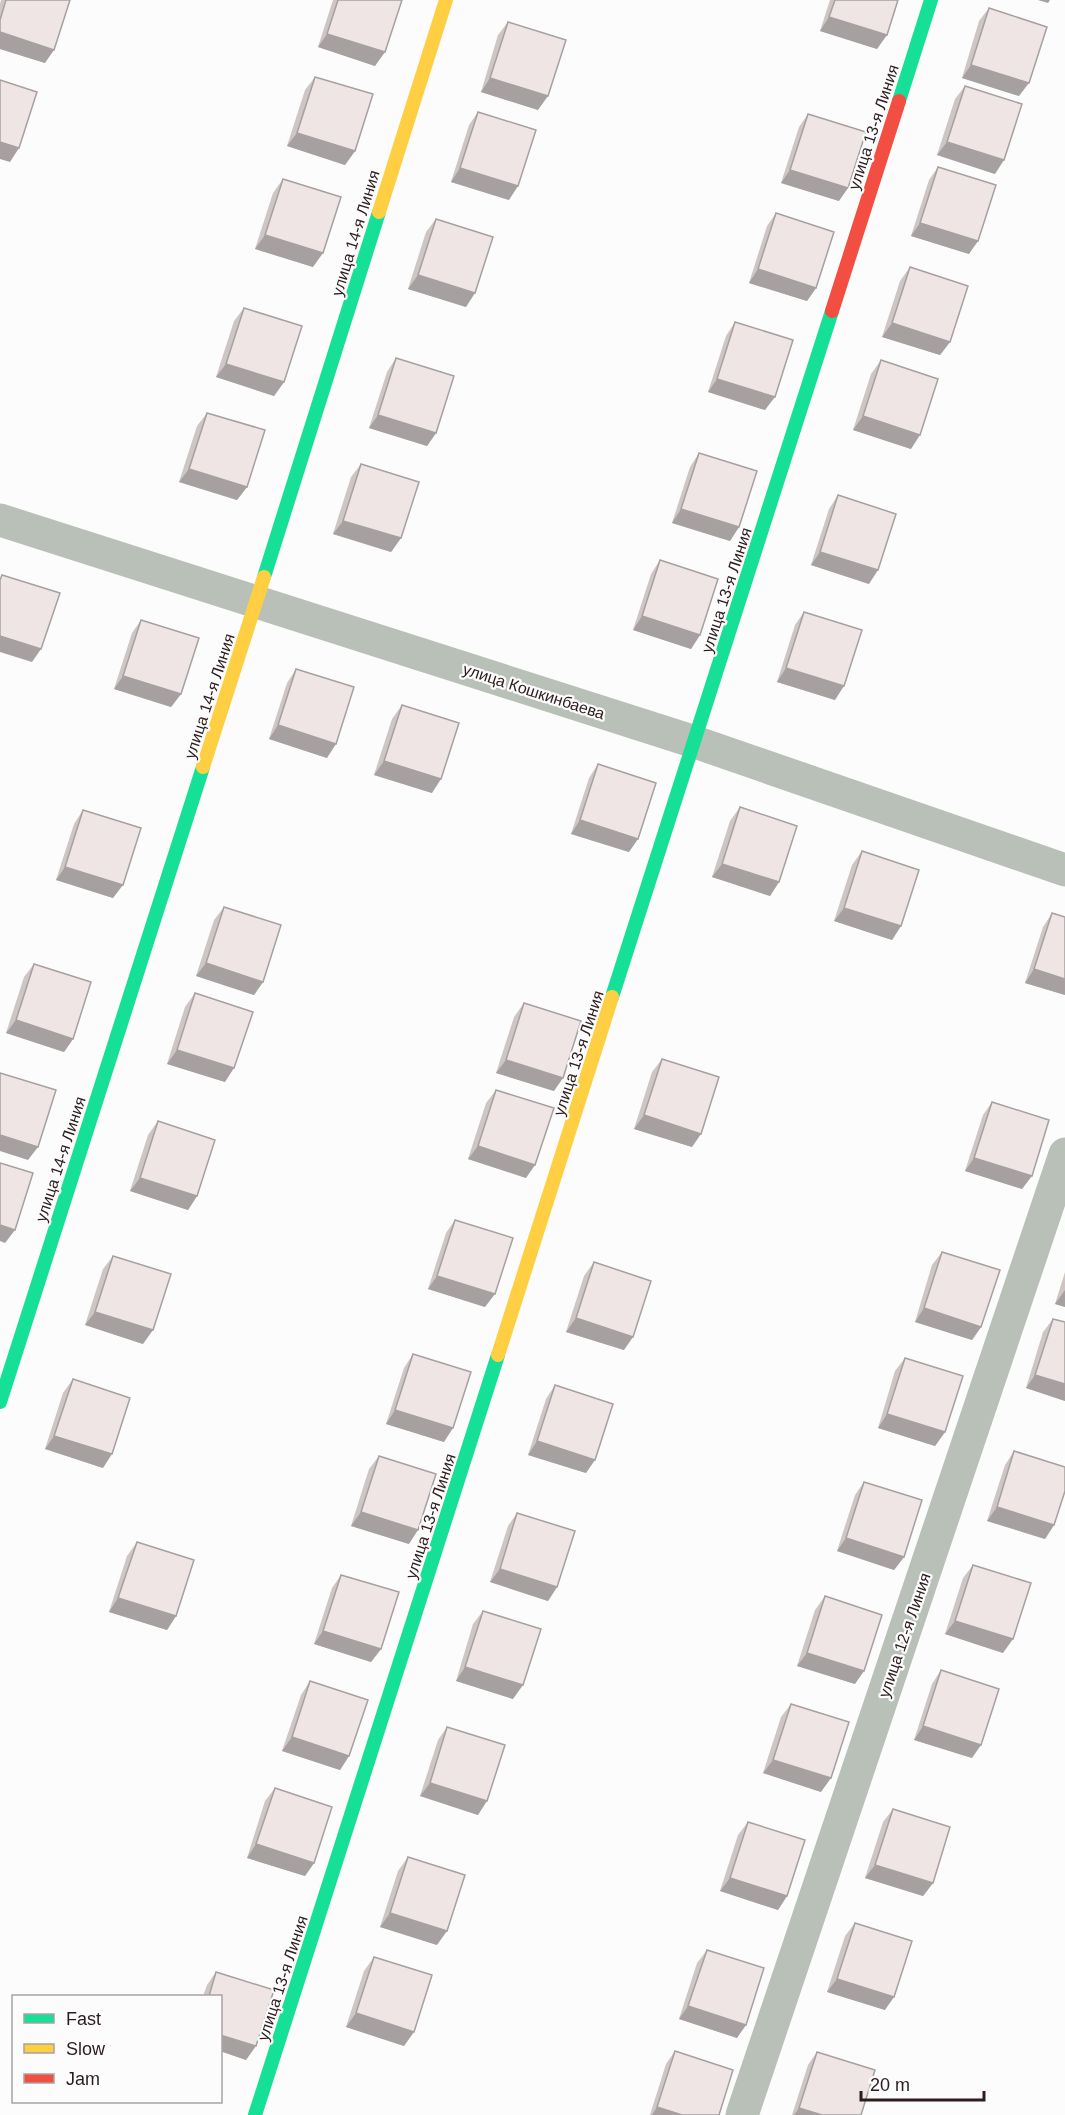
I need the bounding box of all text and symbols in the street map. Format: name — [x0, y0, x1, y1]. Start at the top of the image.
street label: улица 13-я Линия — [845, 62, 902, 192]
street label: улица 14-я Линия — [328, 168, 383, 298]
street label: улица 13-я Линия — [698, 525, 755, 655]
street label: улица 14-я Линия — [181, 631, 238, 761]
street label: улица Кошкинбаева — [461, 661, 607, 722]
street label: улица 13-я Линия — [550, 988, 607, 1118]
street label: улица 14-я Линия — [32, 1094, 89, 1224]
street label: улица 13-я Линия — [402, 1451, 459, 1581]
street label: улица 12-я Линия — [875, 1571, 934, 1700]
street label: улица 13-я Линия — [254, 1913, 311, 2043]
legend — [12, 1995, 222, 2103]
text: Fast — [66, 2009, 101, 2029]
text: Slow — [66, 2039, 106, 2059]
scale bar — [861, 2064, 984, 2102]
text: Jam — [66, 2069, 100, 2089]
text: 20 m — [870, 2075, 910, 2095]

